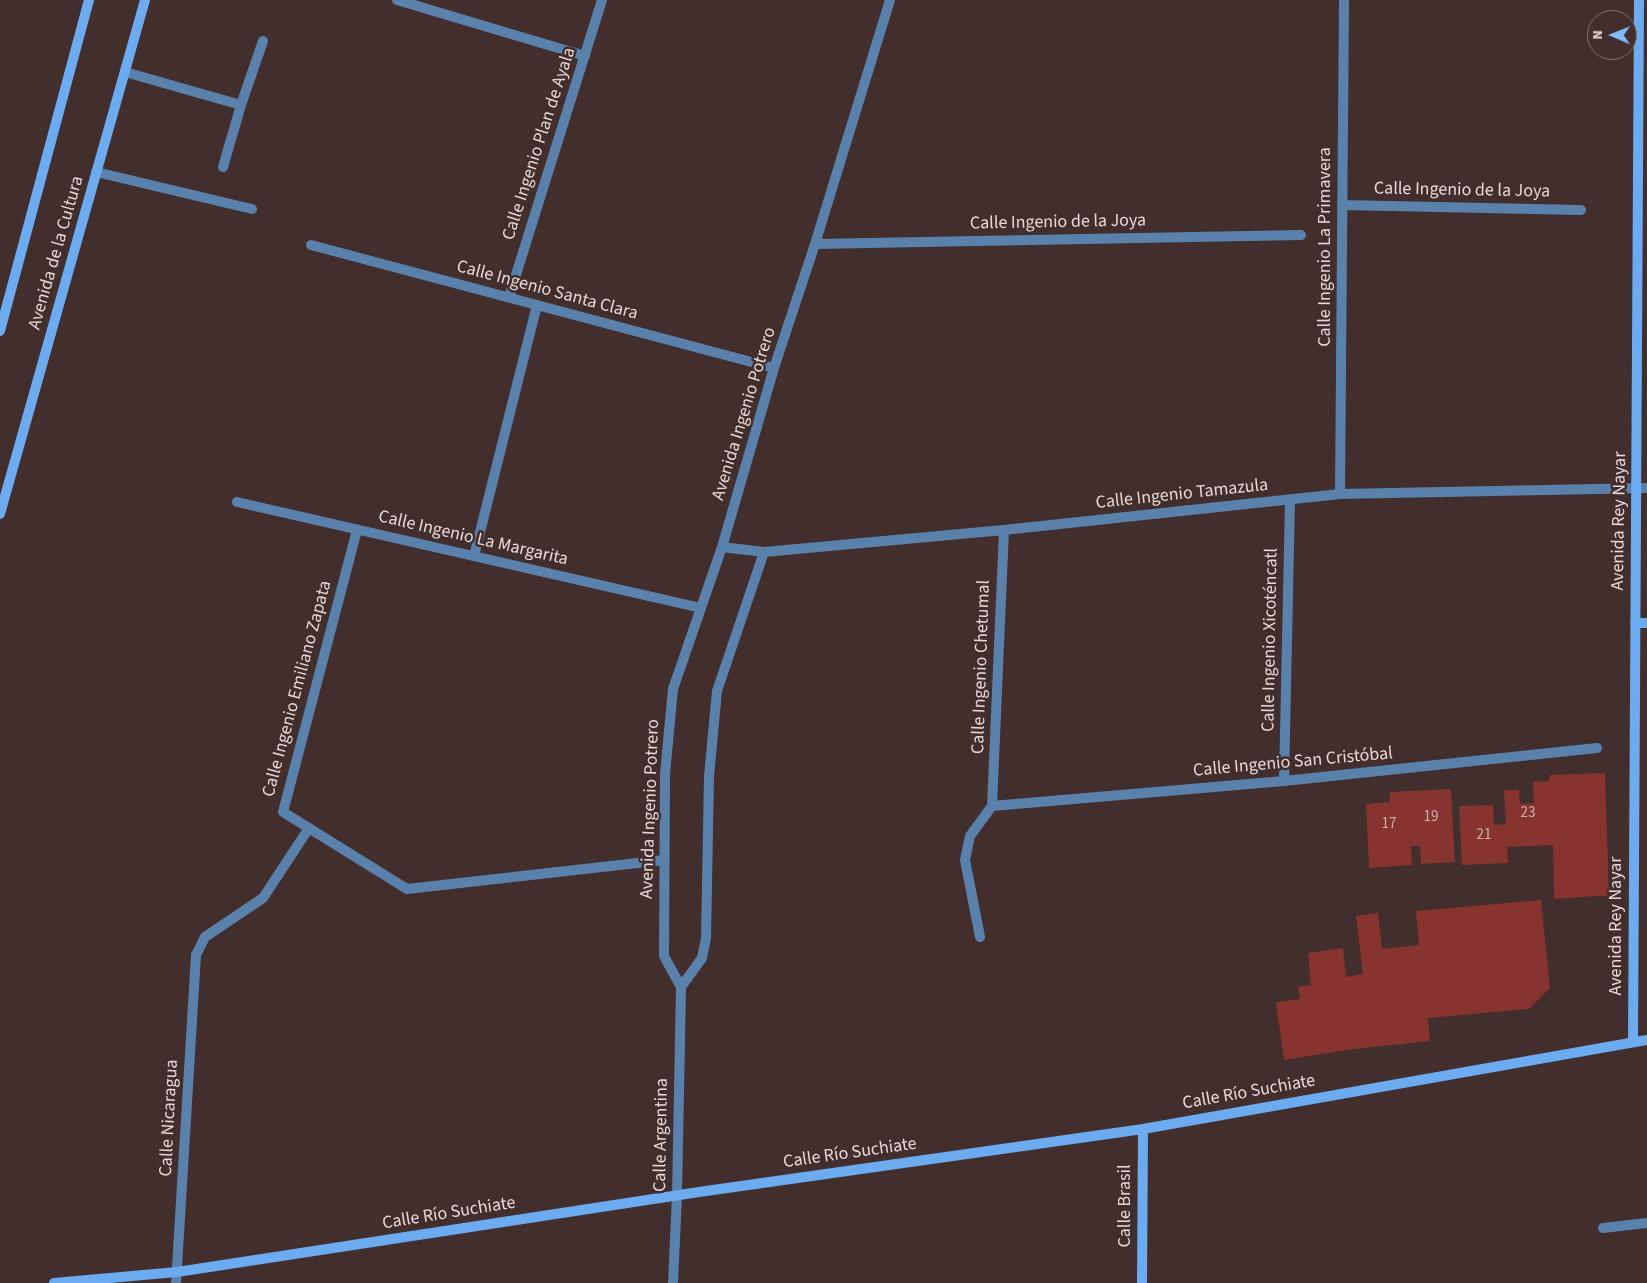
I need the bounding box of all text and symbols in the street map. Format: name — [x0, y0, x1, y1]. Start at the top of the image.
north arrow — [1587, 10, 1637, 60]
text: N — [1588, 30, 1608, 40]
street label: Calle Ingenio Plan de Ayala — [499, 45, 581, 243]
street label: Calle Ingenio La Primavera — [1315, 147, 1337, 347]
street label: Avenida de la Cultura — [25, 174, 89, 332]
street label: Calle Ingenio de la Joya — [1374, 179, 1550, 203]
street label: Calle Ingenio de la Joya — [970, 211, 1146, 235]
street label: Calle Ingenio Santa Clara — [454, 256, 640, 326]
street label: Avenida Ingenio Potrero — [708, 325, 782, 503]
street label: Avenida Rey Nayar — [1608, 451, 1632, 591]
street label: Calle Ingenio Tamazula — [1095, 475, 1269, 515]
street label: Calle Ingenio La Margarita — [376, 507, 570, 571]
street label: Calle Ingenio Xicoténcatl — [1259, 548, 1283, 732]
street label: Calle Ingenio Emiliano Zapata — [259, 579, 337, 799]
street label: Calle Ingenio Chetumal — [968, 580, 996, 754]
street label: Avenida Ingenio Potrero — [637, 719, 665, 899]
street label: Calle Ingenio San Cristóbal — [1192, 744, 1394, 782]
house number: 23 — [1521, 805, 1535, 823]
house number: 19 — [1424, 809, 1438, 827]
house number: 17 — [1382, 816, 1396, 834]
house number: 21 — [1477, 827, 1491, 845]
street label: Avenida Rey Nayar — [1606, 856, 1628, 996]
street label: Calle Nicaragua — [156, 1059, 184, 1177]
street label: Calle Río Suchiate — [1181, 1071, 1317, 1115]
street label: Calle Argentina — [650, 1078, 674, 1192]
street label: Calle Río Suchiate — [782, 1134, 918, 1174]
street label: Calle Brasil — [1115, 1164, 1137, 1248]
street label: Calle Río Suchiate — [381, 1193, 517, 1235]

